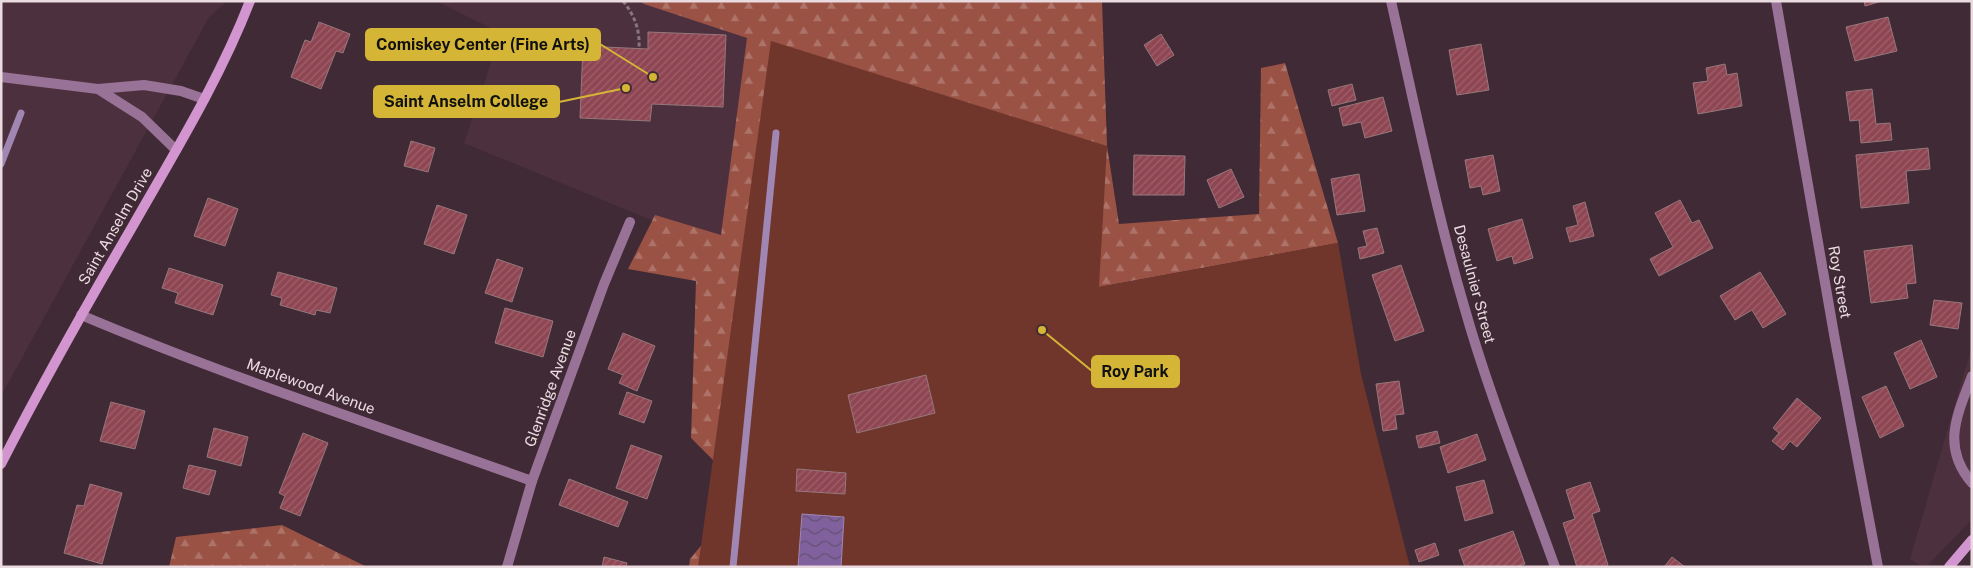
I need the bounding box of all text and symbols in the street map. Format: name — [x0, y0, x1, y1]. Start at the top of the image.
callout: Comiskey Center (Fine Arts) — [366, 29, 600, 60]
text: Comiskey Center (Fine Arts) — [376, 35, 590, 54]
callout: Saint Anselm College — [374, 86, 559, 117]
text: Saint Anselm College — [384, 92, 548, 111]
street label: Saint Anselm Drive — [75, 164, 155, 288]
street label: Desaulnier Street — [1451, 223, 1499, 345]
street label: Roy Street — [1825, 244, 1855, 320]
street label: Glenridge Avenue — [521, 327, 579, 449]
street label: Maplewood Avenue — [244, 355, 378, 417]
callout: Roy Park — [1092, 356, 1179, 387]
text: Roy Park — [1101, 362, 1169, 381]

